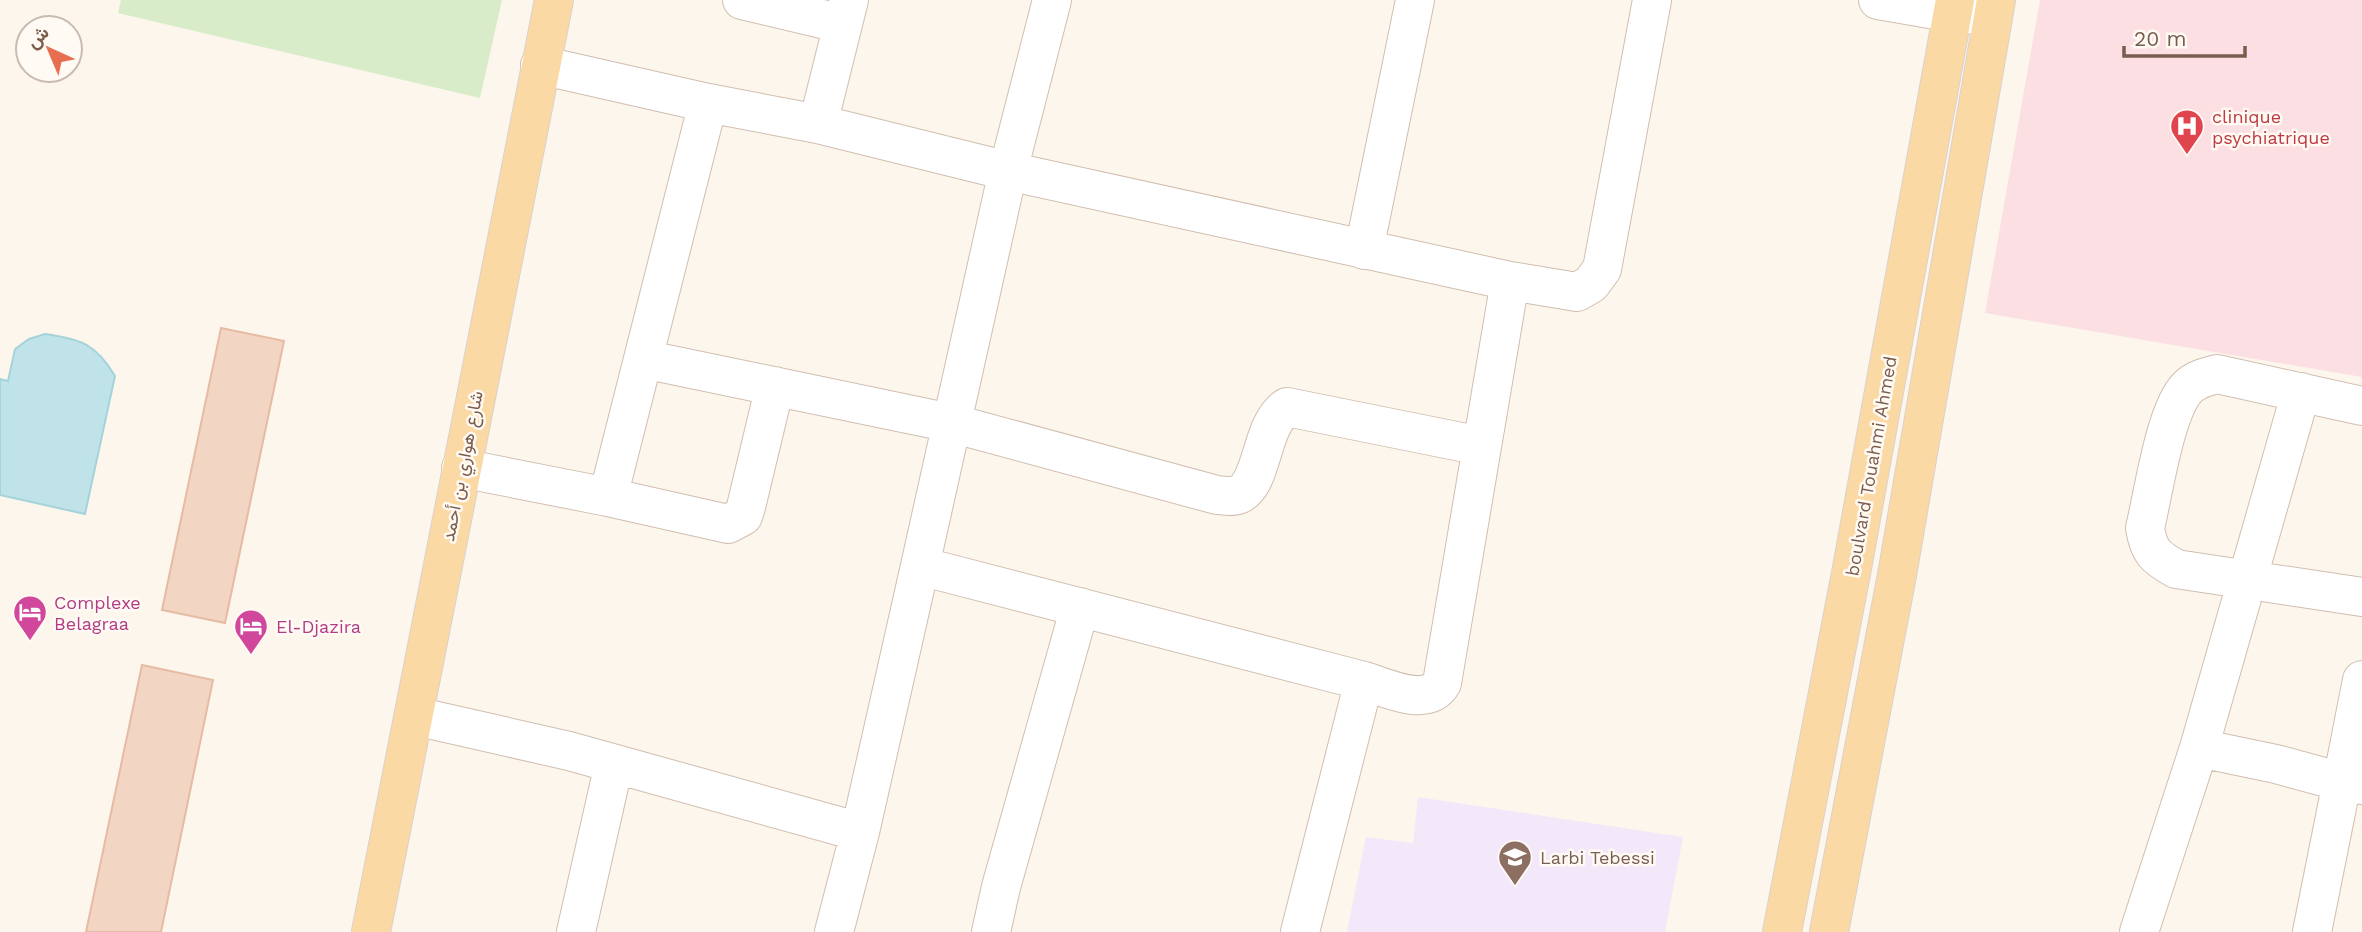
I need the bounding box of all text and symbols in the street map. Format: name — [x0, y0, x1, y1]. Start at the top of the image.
north arrow — [14, 14, 84, 84]
scale bar — [2124, 14, 2245, 58]
text: ش — [21, 21, 54, 53]
text: 20 m — [2134, 26, 2186, 51]
place label: clinique psychiatrique — [2212, 106, 2330, 148]
hospital icon: clinique psychiatrique — [2168, 107, 2206, 156]
street label: boulvard Touahmi Ahmed — [1841, 354, 1901, 578]
street label: شارع هواري بن أحمد — [437, 389, 492, 544]
place label: Complexe Belagraa — [54, 592, 141, 634]
hotel icon: Complexe Belagraa — [11, 593, 49, 642]
hotel icon: El-Djazira — [232, 607, 270, 656]
place label: El-Djazira — [276, 616, 361, 637]
school or university icon: Larbi Tebessi — [1496, 838, 1534, 887]
place label: Larbi Tebessi — [1540, 847, 1655, 868]

